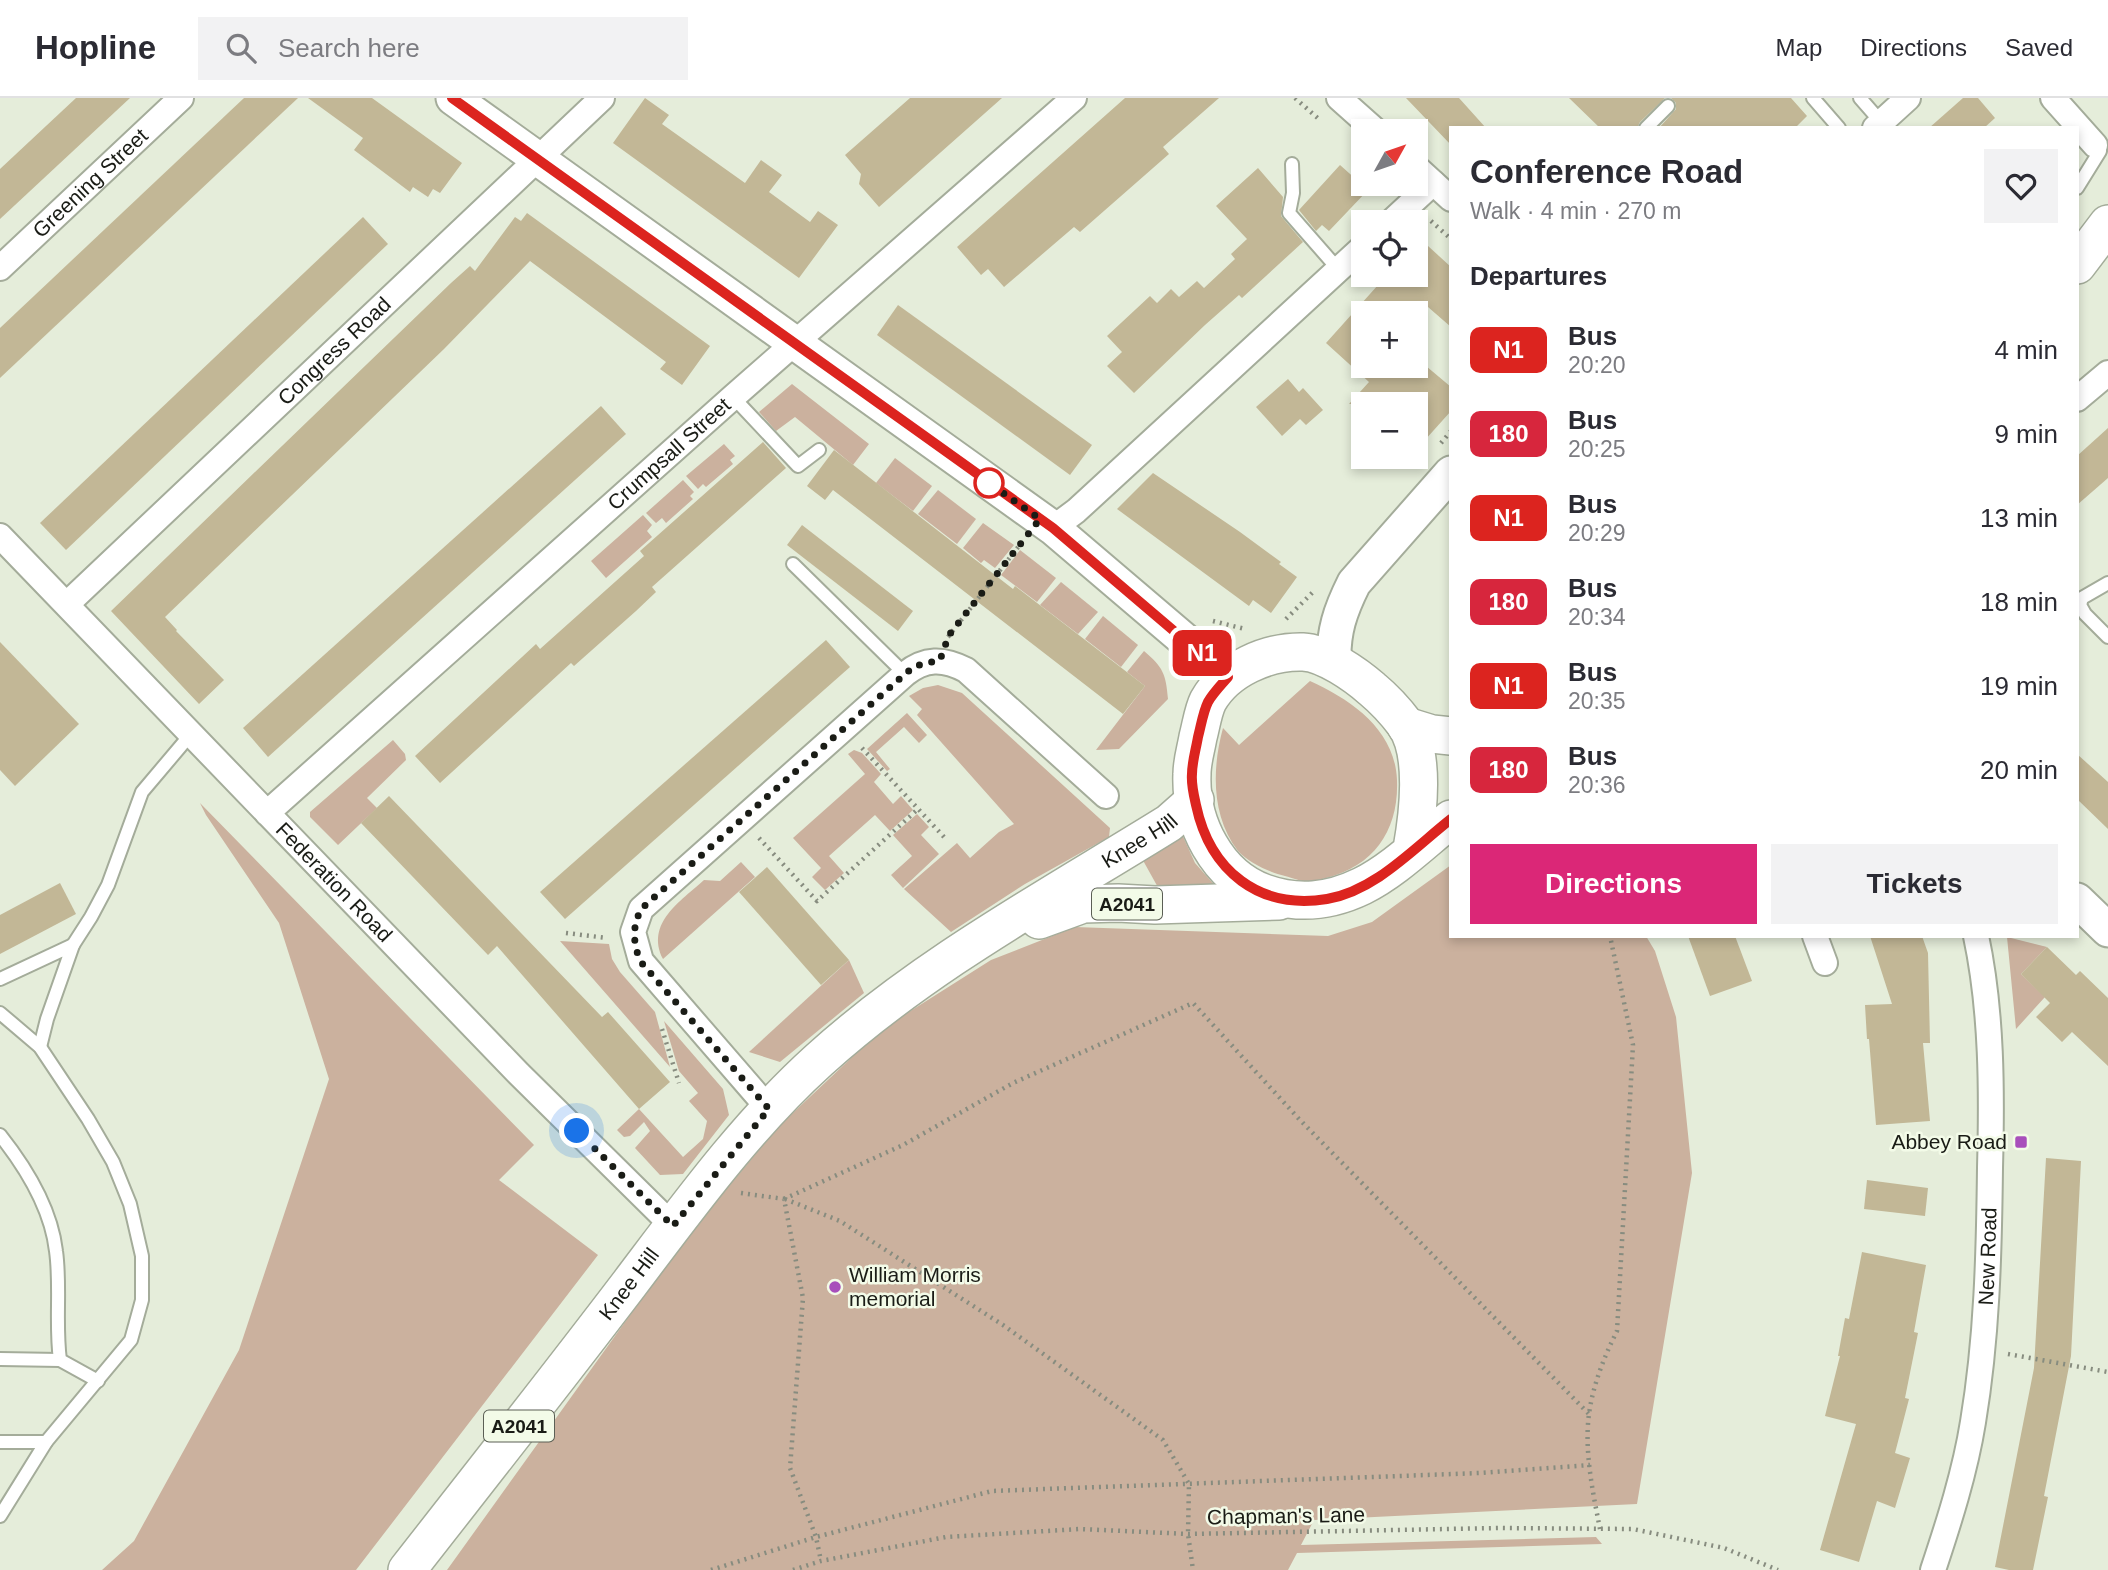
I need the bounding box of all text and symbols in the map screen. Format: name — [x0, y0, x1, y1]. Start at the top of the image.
search box — [198, 17, 688, 80]
text: Hopline — [35, 29, 156, 66]
icon: search — [222, 29, 260, 67]
text: Search here — [278, 33, 420, 63]
text: Map — [1776, 34, 1822, 61]
text: Directions — [1860, 34, 1967, 61]
text: Saved — [2005, 34, 2073, 61]
north arrow — [1351, 119, 1428, 196]
map controls — [1351, 119, 1428, 469]
street label: Greening Street — [28, 123, 152, 242]
button: heart — [1984, 149, 2058, 223]
text: Conference Road — [1470, 153, 1743, 190]
text: Walk · 4 min · 270 m — [1470, 198, 1681, 224]
button: locate — [1351, 210, 1428, 287]
text: Departures — [1470, 261, 1607, 291]
street label: Congress Road — [273, 292, 395, 409]
button: + — [1351, 301, 1428, 378]
text: Bus — [1568, 321, 1617, 351]
text: 4 min — [1994, 335, 2058, 365]
text: N1 — [1493, 336, 1524, 363]
text: 20:20 — [1568, 352, 1626, 378]
button: − — [1351, 392, 1428, 469]
street label: Crumpsall Street — [603, 393, 735, 514]
text: Bus — [1568, 405, 1617, 435]
text: 9 min — [1994, 419, 2058, 449]
text: 180 — [1488, 420, 1529, 447]
text: 20:25 — [1568, 436, 1626, 462]
unlabelled marker — [974, 468, 1004, 498]
text: Bus — [1568, 489, 1617, 519]
text: 13 min — [1980, 503, 2058, 533]
text: N1 — [1493, 504, 1524, 531]
text: 20:29 — [1568, 520, 1626, 546]
text: Bus — [1568, 573, 1617, 603]
text: 18 min — [1980, 587, 2058, 617]
text: 180 — [1488, 588, 1529, 615]
text: 20:34 — [1568, 604, 1626, 630]
line badge: N1 — [1170, 630, 1234, 676]
text: N1 — [1187, 639, 1217, 666]
text: Bus — [1568, 657, 1617, 687]
text: 19 min — [1980, 671, 2058, 701]
text: N1 — [1493, 672, 1524, 699]
text: 20:35 — [1568, 688, 1626, 714]
text: Bus — [1568, 741, 1617, 771]
text: 20 min — [1980, 755, 2058, 785]
text: 180 — [1488, 756, 1529, 783]
text: 20:36 — [1568, 772, 1626, 798]
street label: Knee Hill — [1097, 809, 1182, 872]
street label: Federation Road — [272, 818, 397, 946]
button: Directions — [1470, 844, 1757, 924]
button: Tickets — [1771, 844, 2058, 924]
road number: A2041 — [1092, 888, 1162, 919]
your location — [559, 1113, 594, 1148]
place label: Abbey Road — [1891, 1130, 2007, 1153]
marker: Abbey Road — [2013, 1134, 2029, 1150]
street label: New Road — [1974, 1207, 2000, 1306]
street label: Knee Hill — [594, 1243, 663, 1324]
place label: William Morris memorial — [849, 1263, 981, 1310]
marker: William Morris memorial — [827, 1279, 843, 1295]
road number: A2041 — [484, 1410, 554, 1442]
street label: Chapman's Lane — [1207, 1503, 1365, 1528]

